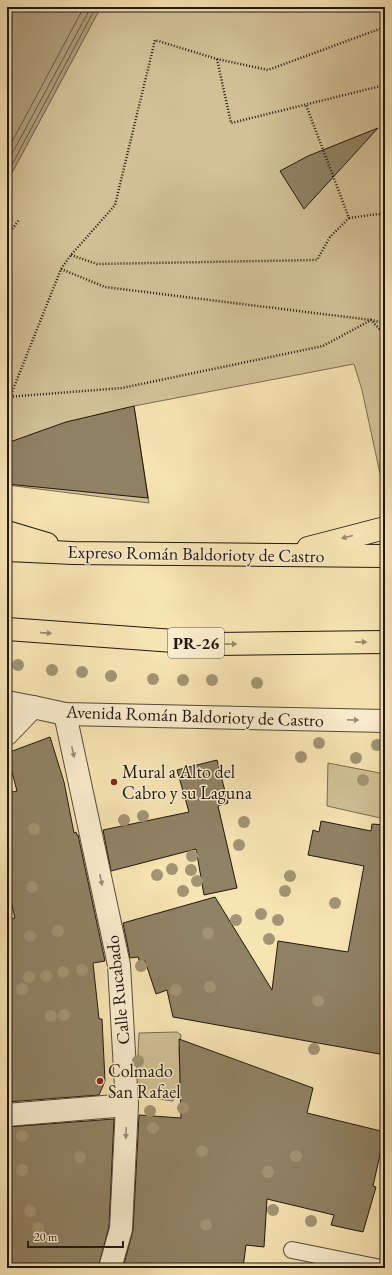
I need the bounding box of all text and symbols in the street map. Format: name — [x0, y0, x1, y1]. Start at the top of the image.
one-way arrow — [341, 535, 353, 541]
street label: Expreso Román Baldorioty de Castro — [67, 540, 325, 567]
road number: PR-26 — [168, 628, 224, 658]
one-way arrow — [40, 629, 52, 636]
one-way arrow — [355, 639, 368, 645]
one-way arrow — [225, 641, 238, 647]
street label: Avenida Román Baldorioty de Castro — [65, 699, 324, 732]
one-way arrow — [347, 717, 360, 723]
one-way arrow — [71, 746, 77, 759]
place label: Mural a Alto del Cabro y su Laguna — [122, 760, 253, 804]
marker: Mural a Alto del Cabro y su Laguna — [109, 777, 119, 787]
one-way arrow — [98, 873, 104, 886]
street label: Calle Rucabado — [100, 934, 135, 1046]
place label: Colmado San Rafael — [108, 1059, 180, 1103]
marker: Colmado San Rafael — [95, 1076, 105, 1086]
one-way arrow — [122, 1127, 129, 1139]
scale bar — [28, 1223, 123, 1249]
text: 20 m — [34, 1229, 58, 1245]

